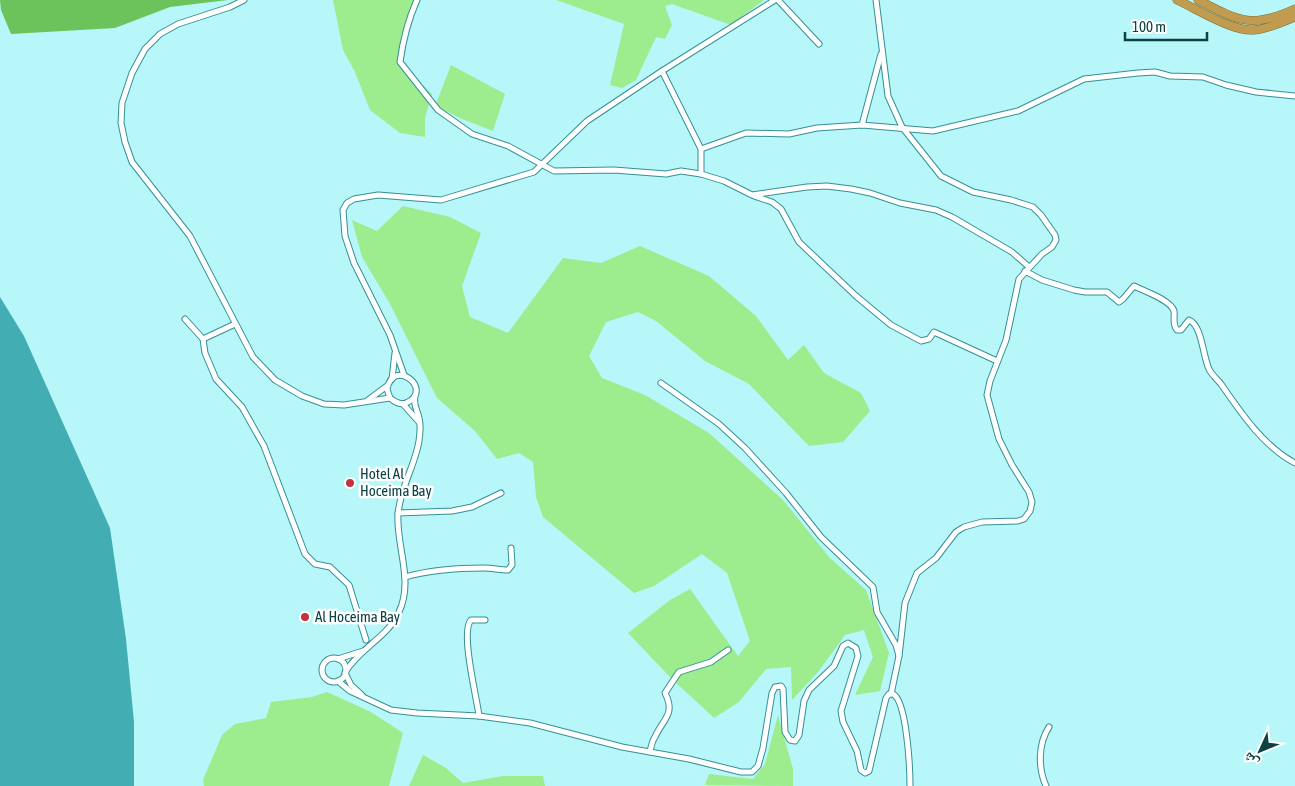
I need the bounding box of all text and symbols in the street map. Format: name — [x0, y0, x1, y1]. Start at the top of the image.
scale bar — [1125, 10, 1208, 42]
text: 100 m — [1132, 18, 1166, 35]
place label: Hotel Al Hoceima Bay — [360, 465, 432, 499]
marker: Hotel Al Hoceima Bay — [344, 477, 356, 489]
place label: Al Hoceima Bay — [315, 608, 400, 625]
marker: Al Hoceima Bay — [299, 611, 311, 623]
north arrow — [1235, 726, 1285, 776]
text: ش — [1240, 748, 1262, 771]

